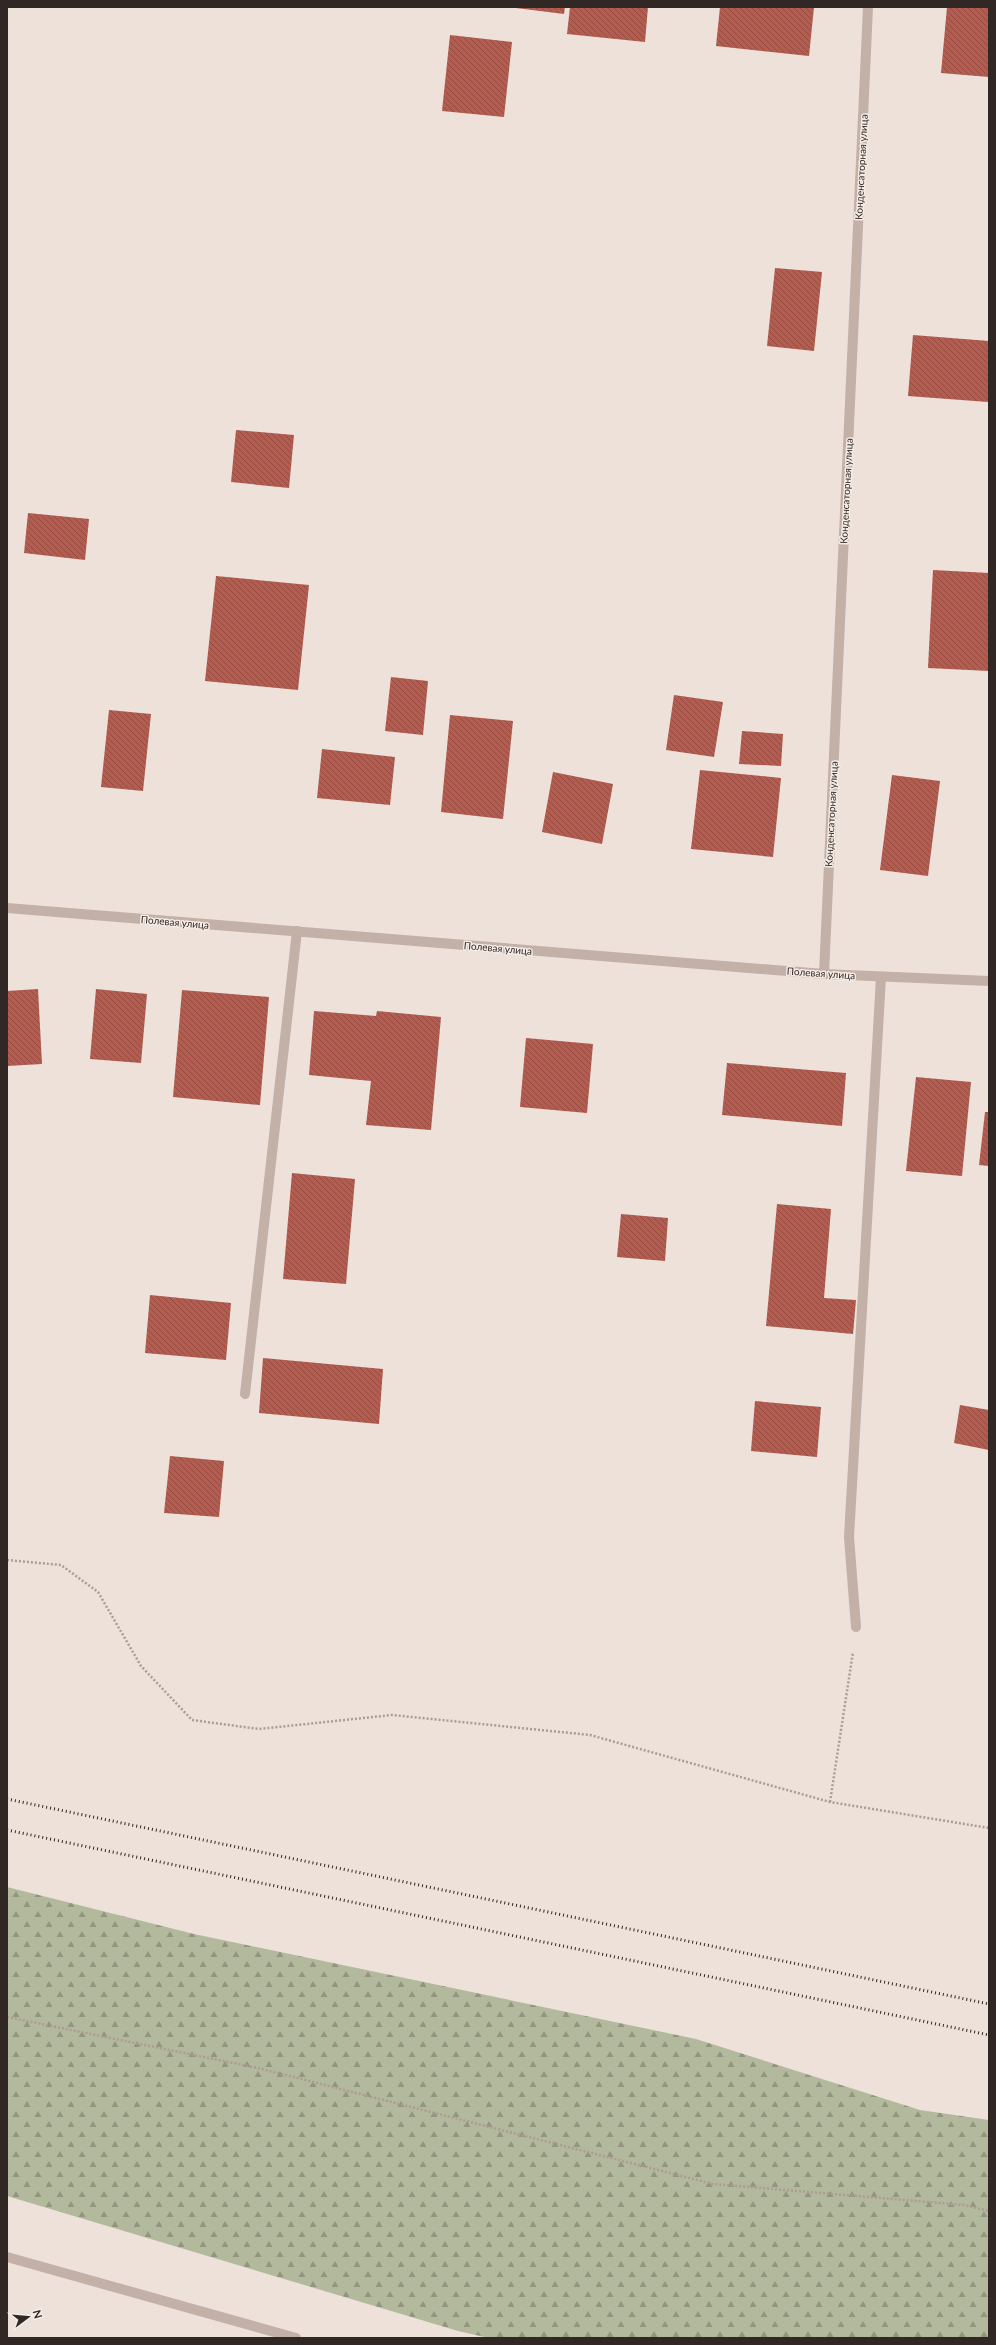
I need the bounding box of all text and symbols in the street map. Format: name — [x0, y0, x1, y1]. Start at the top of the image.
street label: Конденсаторная улица — [852, 114, 870, 220]
street label: Конденсаторная улица — [837, 438, 855, 544]
street label: Конденсаторная улица — [822, 761, 840, 867]
street label: Полевая улица — [140, 913, 210, 931]
street label: Полевая улица — [463, 939, 533, 957]
street label: Полевая улица — [786, 965, 856, 981]
north arrow — [8, 2297, 48, 2337]
text: N — [31, 2308, 46, 2320]

